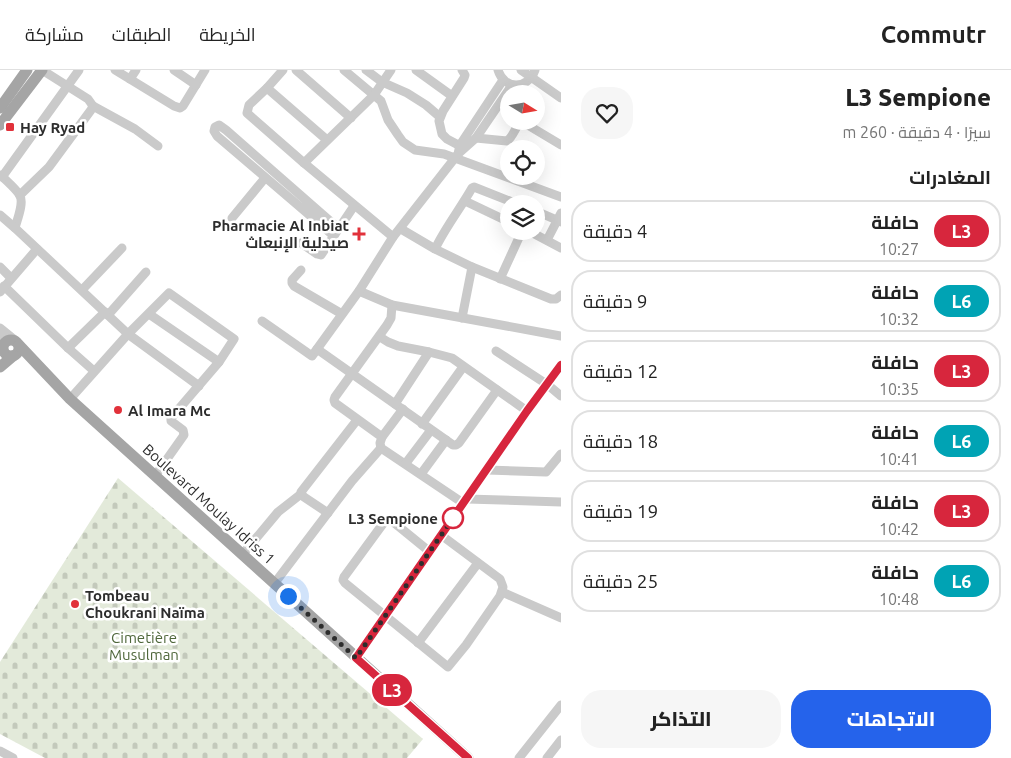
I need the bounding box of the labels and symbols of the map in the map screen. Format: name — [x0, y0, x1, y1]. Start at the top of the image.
north arrow — [500, 85, 545, 130]
place label: Hay Ryad — [20, 119, 85, 136]
marker: Hay Ryad — [4, 121, 16, 133]
place label: Pharmacie Al Inbiat صيدلية الإنبعاث — [212, 217, 350, 253]
marker: Pharmacie Al Inbiat صيدلية الإنبعاث — [353, 228, 365, 240]
place label: Al Imara Mc — [128, 402, 211, 419]
marker: Al Imara Mc — [112, 404, 124, 416]
street label: Boulevard Moulay Idriss 1 — [140, 440, 278, 568]
marker: L3 Sempione — [442, 507, 464, 529]
place label: L3 Sempione — [348, 510, 438, 527]
your location — [276, 584, 301, 609]
place label: Tombeau Choukrani Naïma — [85, 587, 205, 621]
marker: Tombeau Choukrani Naïma — [69, 598, 81, 610]
park label: Cimetière Musulman — [109, 629, 179, 663]
line badge: L3 — [370, 674, 414, 706]

